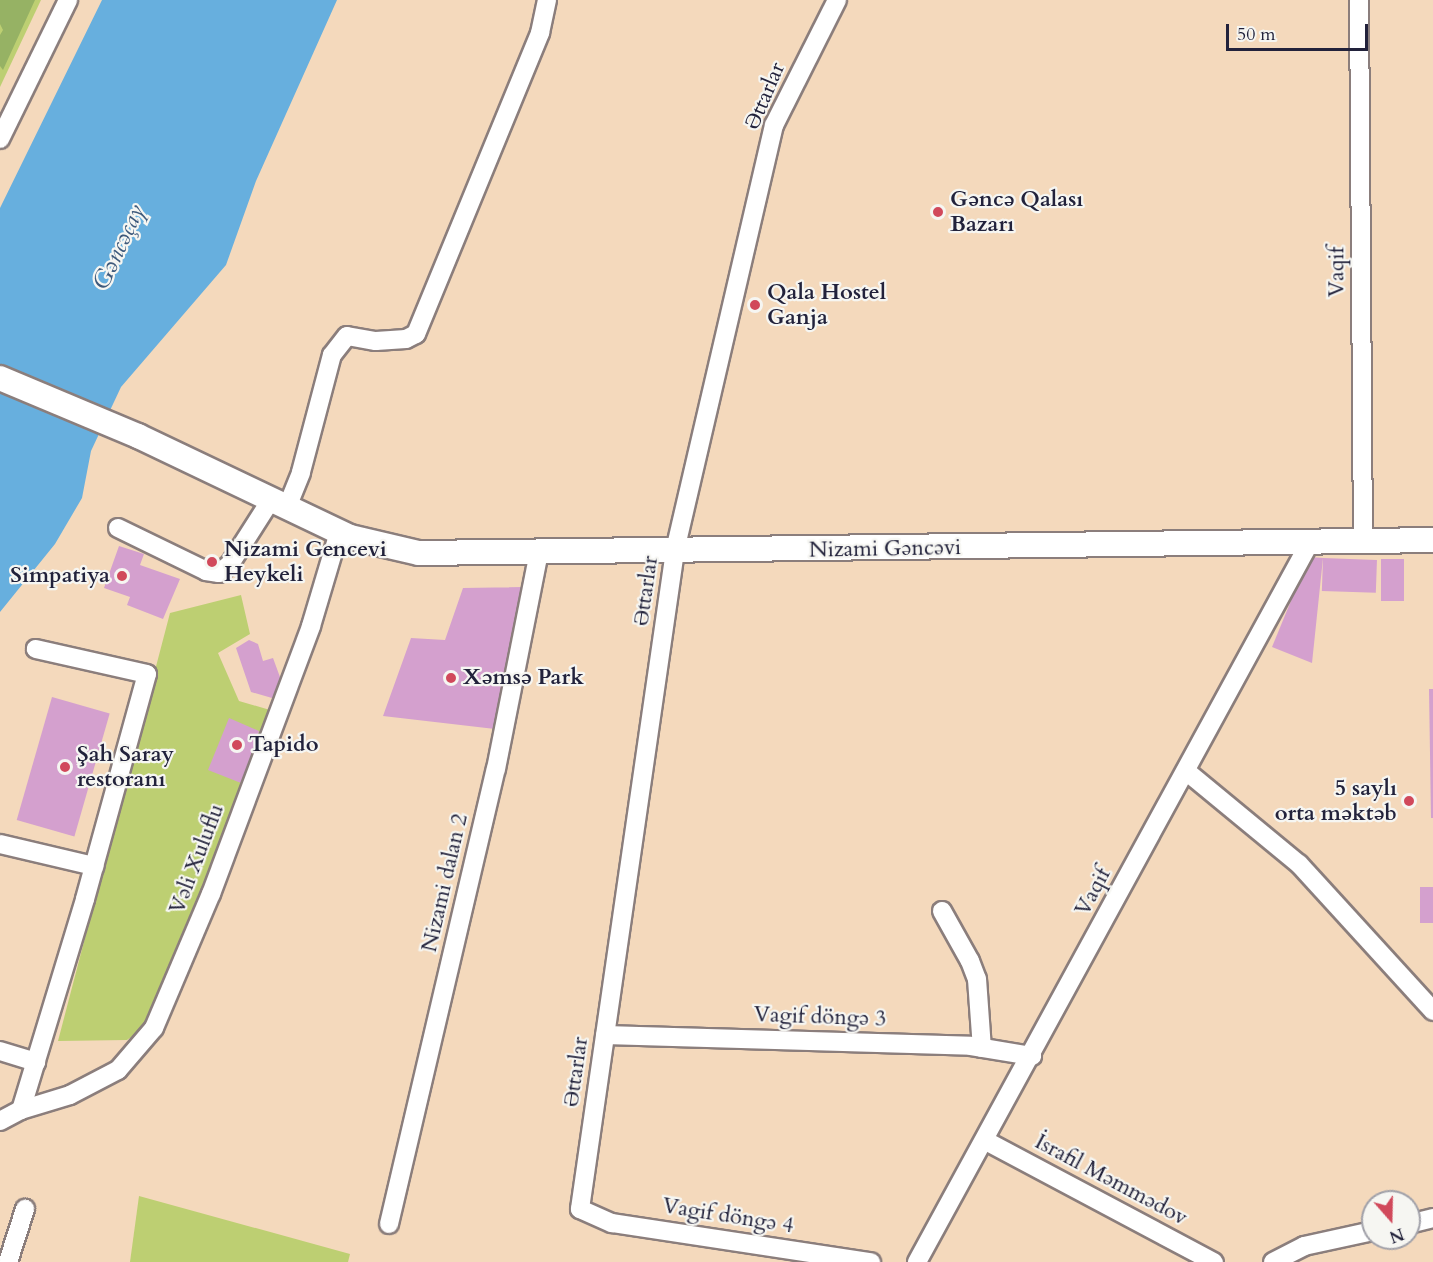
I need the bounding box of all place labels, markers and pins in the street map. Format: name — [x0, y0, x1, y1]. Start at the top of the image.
place label: Gəncə Qalası Bazarı — [950, 186, 1083, 237]
marker: Gəncə Qalası Bazarı — [931, 205, 945, 219]
place label: Qala Hostel Ganja — [767, 279, 886, 330]
marker: Qala Hostel Ganja — [748, 298, 762, 312]
place label: Nizami Gencevi Heykeli — [224, 536, 387, 588]
marker: Nizami Gencevi Heykeli — [205, 555, 219, 569]
place label: Simpatiya — [10, 563, 110, 589]
marker: Simpatiya — [115, 569, 129, 583]
place label: Xəmsə Park — [463, 665, 584, 691]
marker: Xəmsə Park — [444, 671, 458, 685]
place label: Tapido — [249, 732, 318, 758]
marker: Tapido — [230, 738, 244, 752]
place label: Şah Saray restoranı — [77, 741, 174, 792]
marker: Şah Saray restoranı — [58, 760, 72, 774]
place label: 5 saylı orta məktəb — [1275, 775, 1397, 826]
marker: 5 saylı orta məktəb — [1402, 794, 1416, 808]

